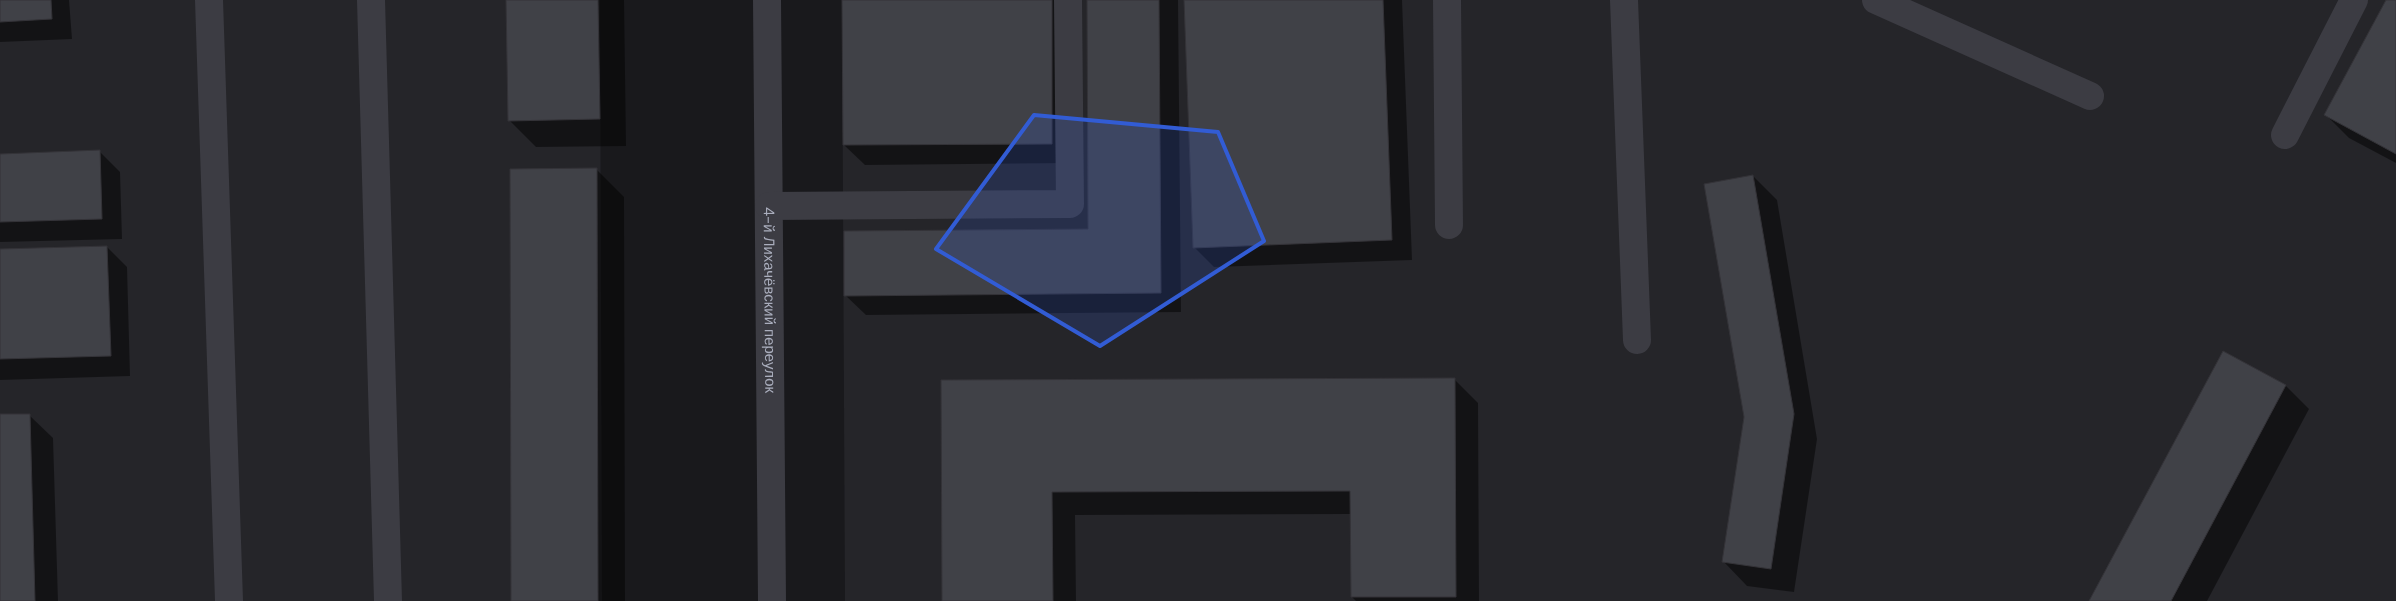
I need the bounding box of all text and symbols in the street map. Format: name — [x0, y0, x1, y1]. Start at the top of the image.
street label: 4-й Лихачёвский переулок — [759, 207, 780, 394]

